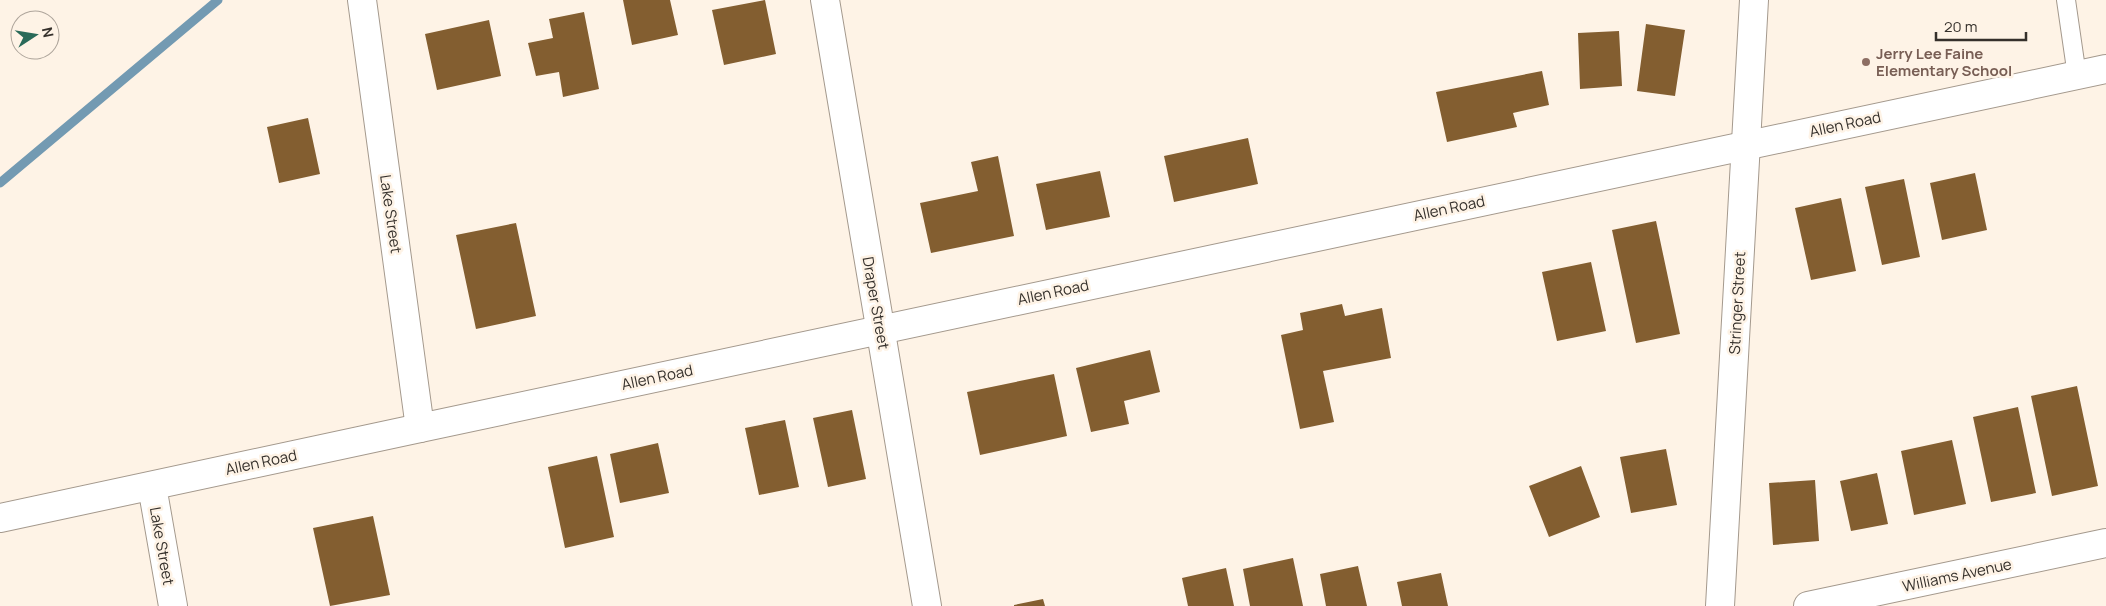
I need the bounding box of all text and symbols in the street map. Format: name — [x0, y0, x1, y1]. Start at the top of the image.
north arrow — [10, 10, 60, 60]
scale bar — [1936, 10, 2026, 42]
text: 20 m — [1944, 16, 1977, 37]
text: N — [38, 25, 59, 39]
place label: Jerry Lee Faine Elementary School — [1876, 43, 2012, 81]
marker: Jerry Lee Faine Elementary School — [1860, 56, 1872, 68]
street label: Allen Road — [1807, 106, 1883, 142]
street label: Lake Street — [375, 173, 407, 255]
street label: Allen Road — [1411, 190, 1487, 226]
street label: Stringer Street — [1724, 251, 1750, 355]
street label: Draper Street — [858, 255, 894, 351]
street label: Allen Road — [1015, 274, 1091, 310]
street label: Allen Road — [619, 359, 695, 395]
street label: Allen Road — [223, 444, 299, 480]
street label: Lake Street — [145, 505, 179, 587]
street label: Williams Avenue — [1901, 553, 2014, 597]

